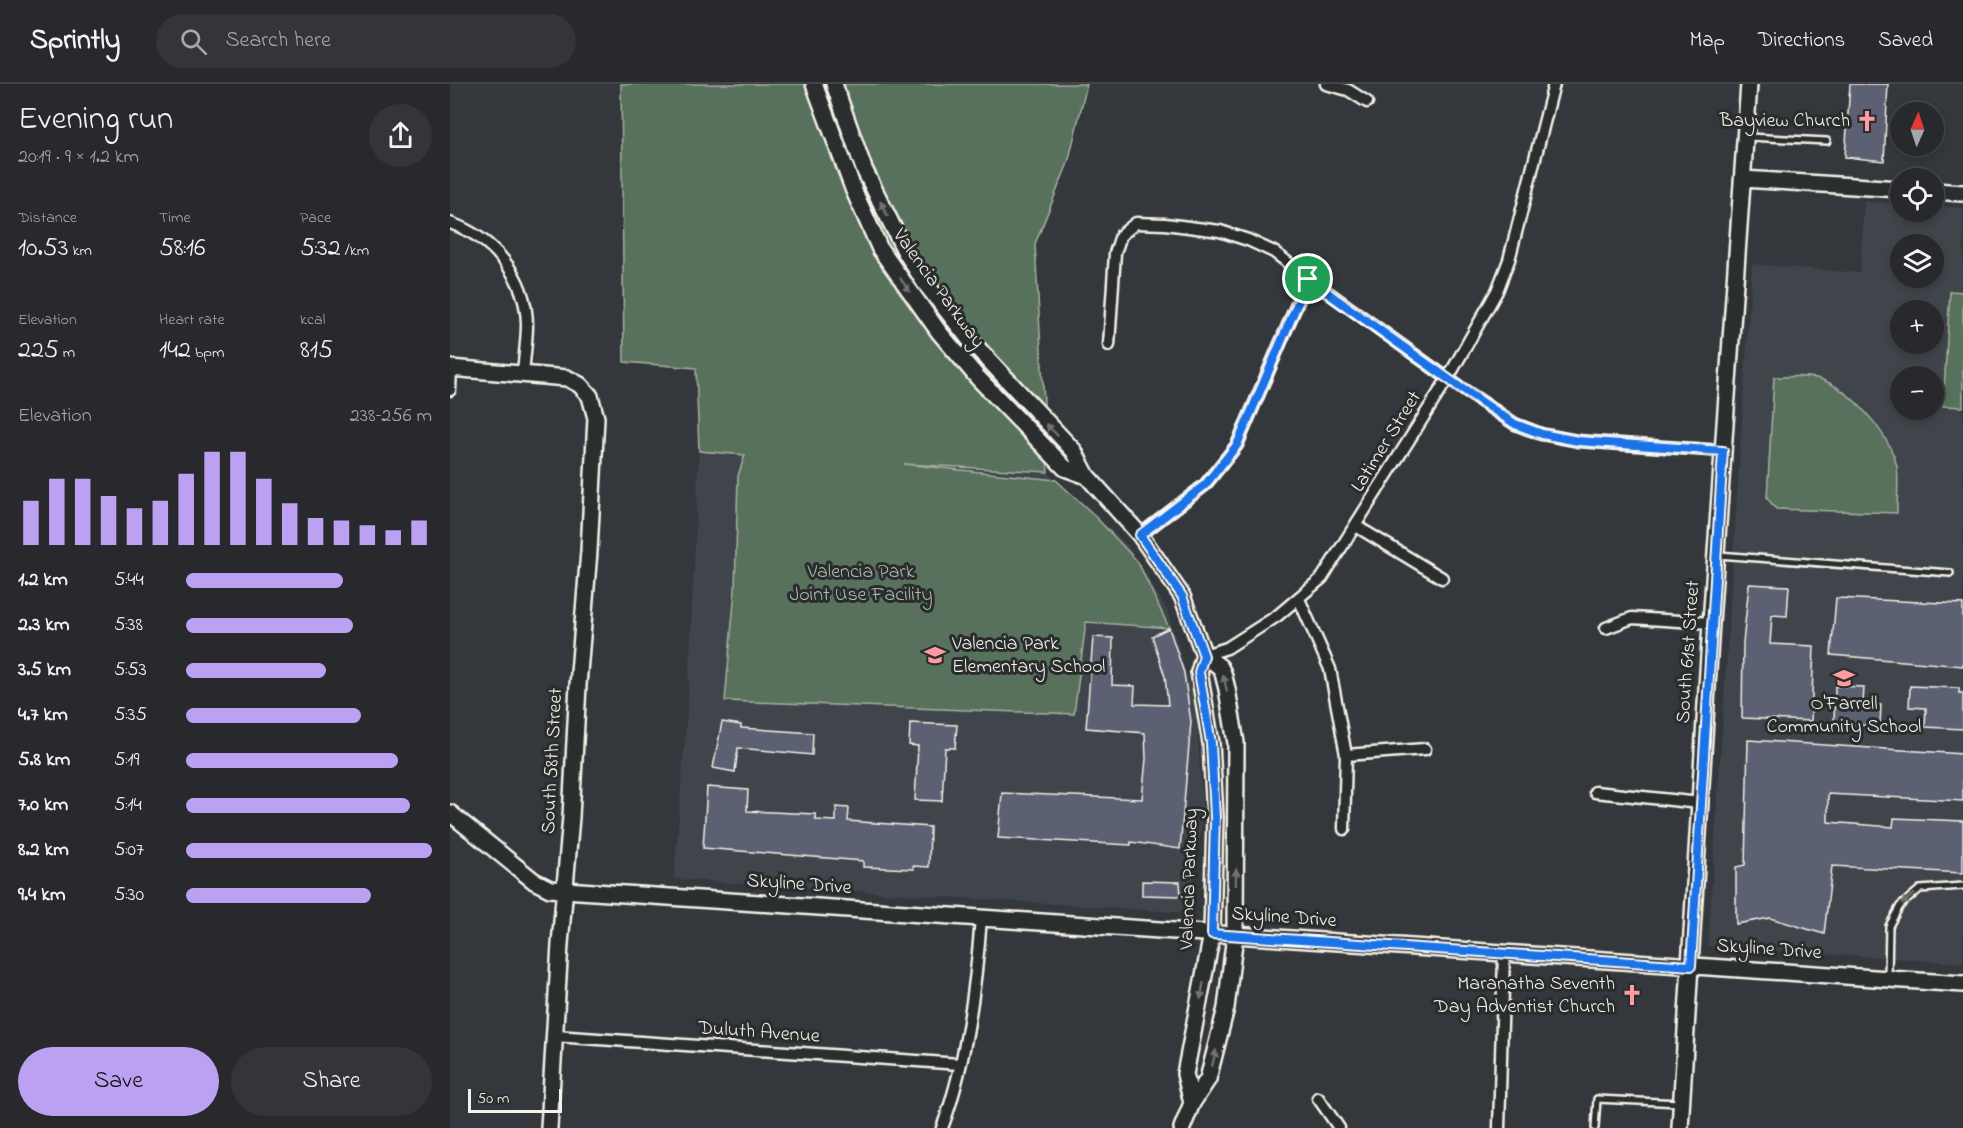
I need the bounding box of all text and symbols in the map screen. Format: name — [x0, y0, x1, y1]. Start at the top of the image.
search box — [156, 14, 576, 68]
text: Sprintly — [30, 21, 120, 62]
icon: search — [177, 25, 210, 58]
text: Search here — [225, 25, 331, 57]
text: Map — [1689, 26, 1725, 56]
text: Directions — [1758, 26, 1845, 56]
text: Saved — [1878, 26, 1933, 56]
text: Evening run — [18, 96, 173, 144]
north arrow — [1890, 102, 1944, 156]
map controls — [1890, 102, 1944, 420]
button: share — [369, 104, 432, 167]
place label: Bayview Church — [1719, 107, 1850, 136]
church icon: Bayview Church — [1855, 109, 1879, 133]
text: 20:19 · 9 × 1.2 km — [18, 143, 139, 172]
button: locate — [1890, 168, 1944, 222]
one-way arrow — [879, 200, 889, 217]
text: Distance — [18, 206, 77, 230]
text: Time — [159, 206, 191, 230]
text: Pace — [300, 206, 331, 230]
street label: Valencia Parkway — [884, 222, 991, 355]
text: 10.53 — [18, 230, 68, 268]
text: 58:16 — [159, 230, 206, 268]
text: 5:32 — [300, 230, 341, 268]
button: layers — [1890, 234, 1944, 288]
text: km — [68, 239, 92, 263]
text: /km — [341, 239, 369, 263]
pin — [1282, 253, 1333, 304]
icon: arrive — [1291, 262, 1324, 295]
one-way arrow — [899, 276, 911, 292]
button: + — [1890, 300, 1944, 354]
text: Elevation — [18, 308, 77, 332]
text: Heart rate — [159, 308, 225, 332]
text: kcal — [300, 308, 325, 332]
text: 225 — [18, 332, 59, 370]
text: 142 — [159, 332, 191, 370]
text: 815 — [300, 332, 333, 370]
text: m — [59, 341, 75, 365]
text: bpm — [191, 341, 224, 365]
button: − — [1890, 366, 1944, 420]
street label: Latimer Street — [1344, 385, 1430, 498]
text: Elevation — [18, 402, 92, 431]
text: 238–256 m — [350, 402, 432, 431]
one-way arrow — [1046, 423, 1060, 437]
park label: Valencia Park Joint Use Facility — [789, 558, 933, 610]
text: 1.2 km — [18, 566, 68, 595]
text: 5:44 — [114, 566, 144, 595]
street label: South 61st Street — [1670, 579, 1708, 724]
text: 2.3 km — [18, 611, 70, 640]
text: 5:38 — [114, 611, 143, 640]
place label: Valencia Park Elementary School — [951, 630, 1105, 682]
school or university icon: Valencia Park Elementary School — [923, 643, 947, 667]
text: 3.5 km — [18, 656, 71, 685]
text: 5:53 — [114, 656, 147, 685]
school or university icon: O'Farrell Community School — [1832, 666, 1856, 690]
one-way arrow — [1220, 673, 1230, 692]
street label: South 58th Street — [535, 687, 571, 835]
place label: O'Farrell Community School — [1767, 690, 1921, 742]
text: 4.7 km — [18, 701, 68, 730]
text: 5:35 — [114, 701, 147, 730]
text: 5.8 km — [18, 746, 70, 775]
text: 5:19 — [114, 746, 140, 775]
text: 7.0 km — [18, 791, 68, 820]
text: 5:14 — [114, 791, 142, 820]
street label: Valencia Parkway — [1173, 808, 1207, 951]
text: 8.2 km — [18, 836, 69, 865]
text: 5:07 — [114, 836, 144, 865]
street label: Skyline Drive — [745, 867, 853, 903]
one-way arrow — [1231, 867, 1240, 886]
text: 9.4 km — [18, 881, 66, 910]
text: 5:30 — [114, 881, 144, 910]
one-way arrow — [1901, 892, 1916, 905]
street label: Skyline Drive — [1230, 900, 1338, 936]
street label: Skyline Drive — [1715, 932, 1823, 968]
place label: Maranatha Seventh Day Adventist Church — [1433, 970, 1615, 1022]
one-way arrow — [1197, 982, 1206, 1001]
church icon: Maranatha Seventh Day Adventist Church — [1620, 983, 1644, 1007]
street label: Duluth Avenue — [696, 1014, 821, 1052]
button: Save — [18, 1047, 219, 1116]
button: Share — [231, 1047, 432, 1116]
one-way arrow — [1209, 1048, 1219, 1067]
scale bar — [468, 1086, 562, 1114]
text: 50 m — [477, 1087, 509, 1111]

